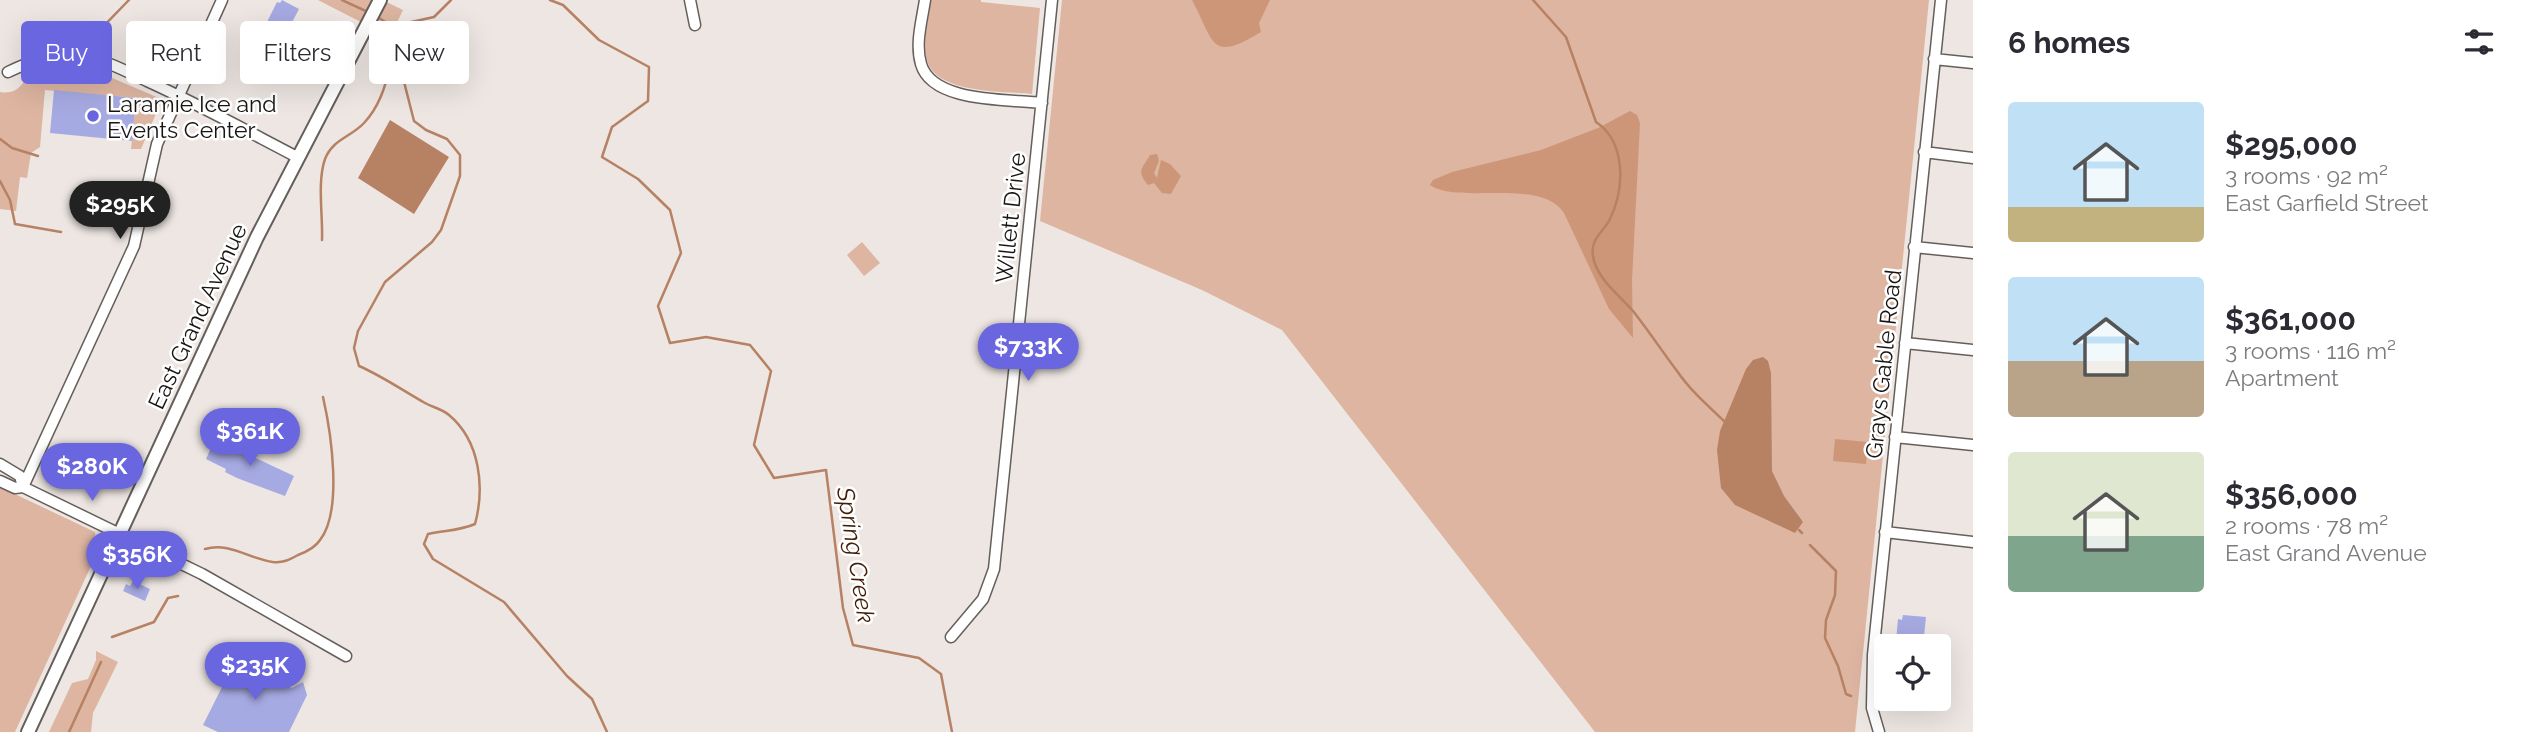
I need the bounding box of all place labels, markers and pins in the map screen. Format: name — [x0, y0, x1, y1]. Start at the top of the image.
place label: Laramie Ice and Events Center — [107, 90, 277, 143]
marker: Laramie Ice and Events Center — [85, 108, 101, 124]
pin: $295K — [71, 182, 169, 241]
pin: $733K — [979, 324, 1077, 383]
pin: $361K — [201, 408, 299, 468]
pin: $280K — [43, 444, 141, 503]
pin: $356K — [88, 532, 186, 591]
pin: $235K — [206, 642, 304, 702]

